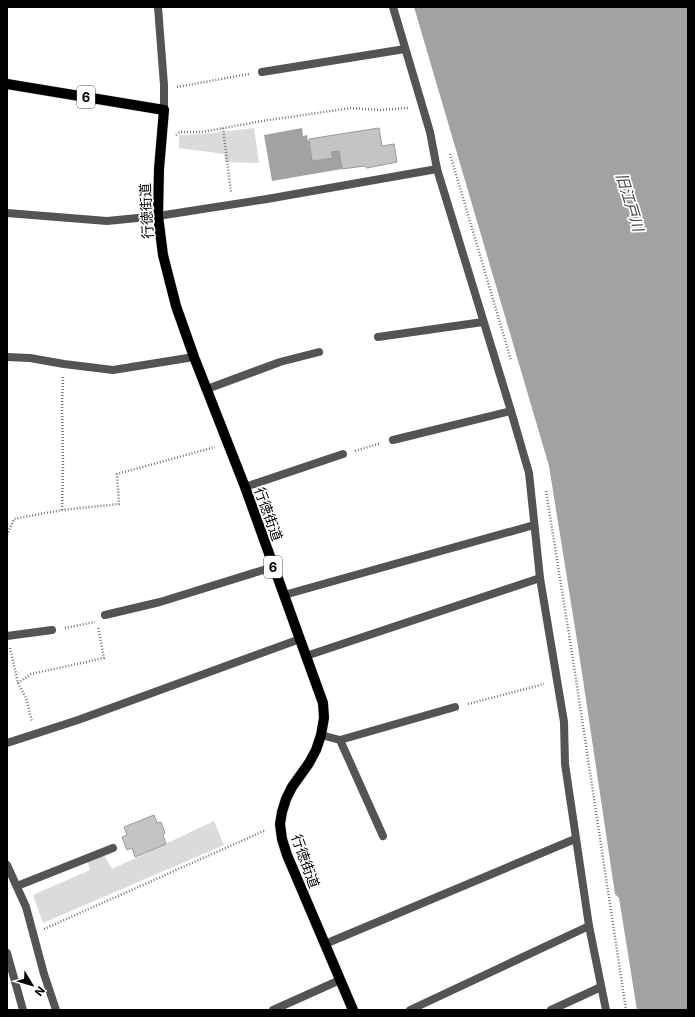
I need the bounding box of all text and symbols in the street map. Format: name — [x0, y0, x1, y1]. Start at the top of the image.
road number: 6 — [77, 86, 95, 108]
water label: 旧江戸川 — [612, 171, 648, 235]
street label: 行徳街道 — [136, 183, 156, 239]
street label: 行徳街道 — [251, 485, 287, 543]
road number: 6 — [264, 556, 282, 578]
street label: 行徳街道 — [288, 832, 324, 890]
north arrow — [12, 965, 52, 1005]
text: N — [32, 984, 48, 999]

